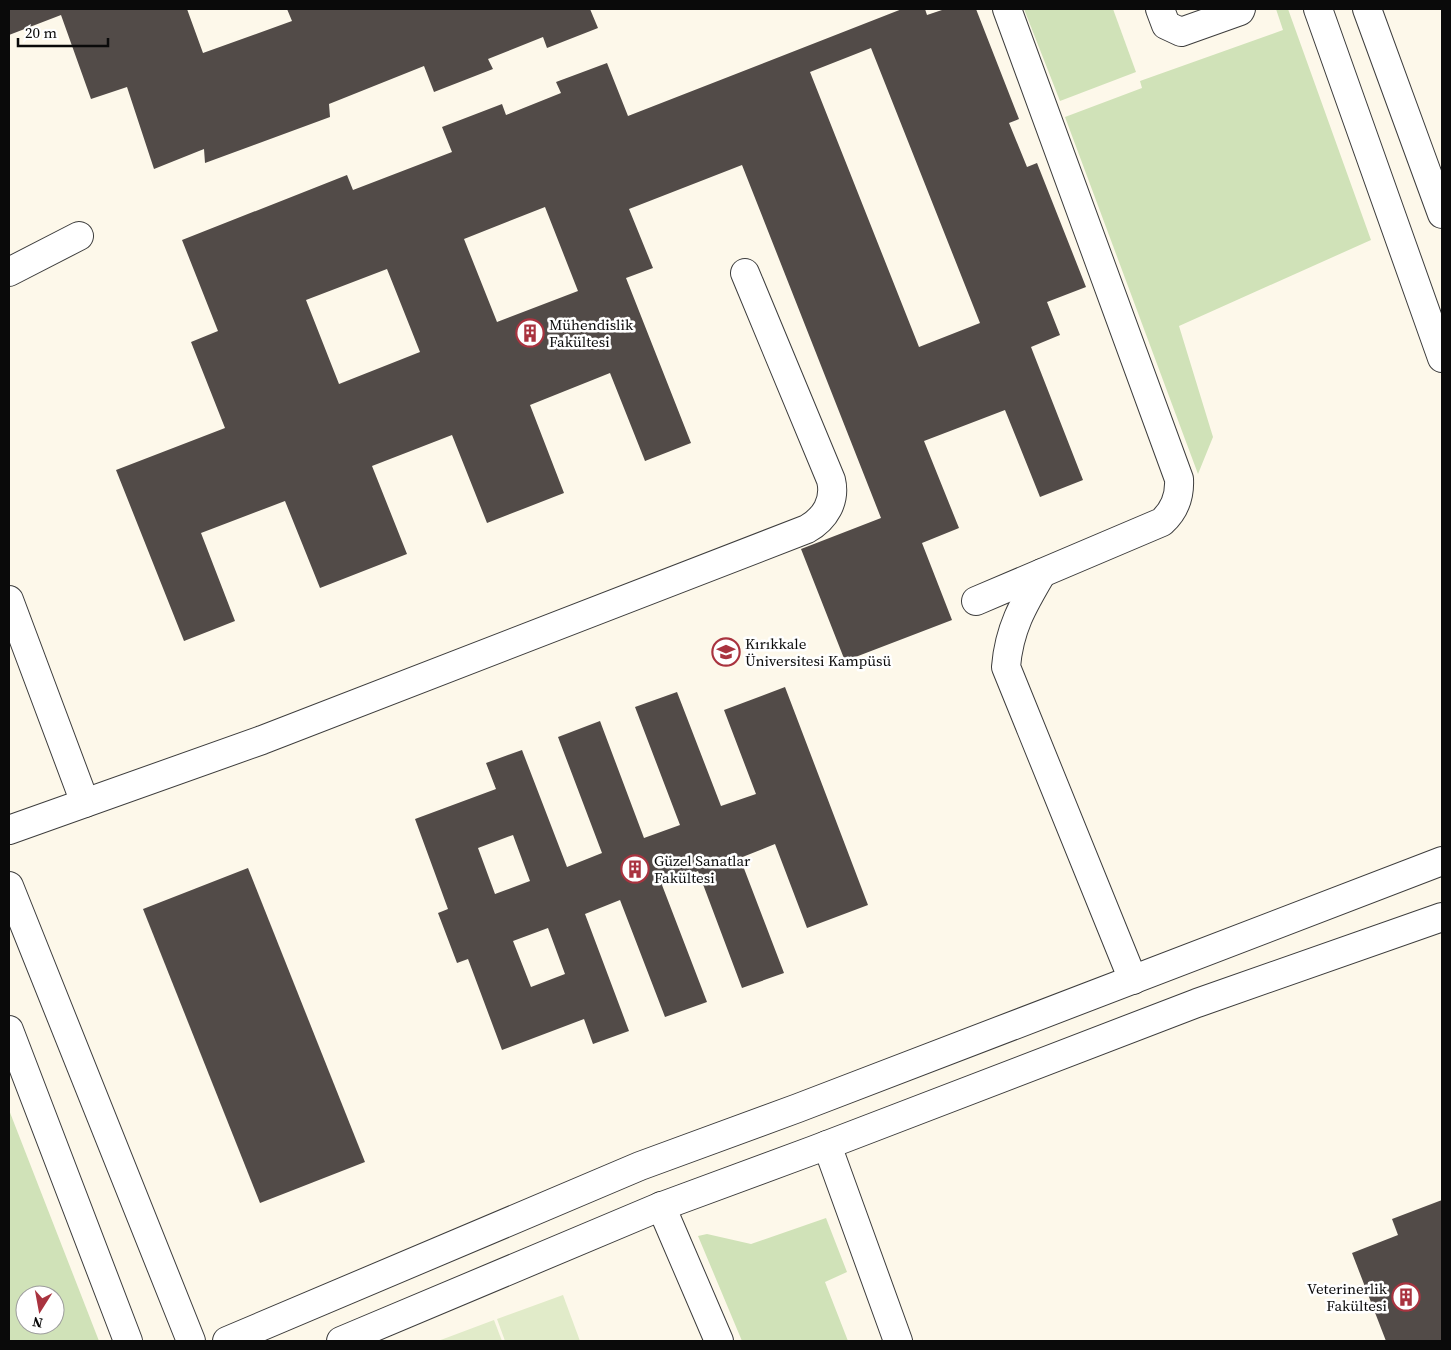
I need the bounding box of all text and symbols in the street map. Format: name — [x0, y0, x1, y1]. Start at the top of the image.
scale bar — [18, 15, 108, 47]
text: 20 m — [25, 22, 57, 43]
place label: Mühendislik Fakültesi — [549, 314, 634, 352]
building icon: Mühendislik Fakültesi — [515, 318, 545, 348]
place label: Kırıkkale Üniversitesi Kampüsü — [745, 633, 891, 671]
school or university icon: Kırıkkale Üniversitesi Kampüsü — [711, 637, 741, 667]
place label: Güzel Sanatlar Fakültesi — [654, 850, 751, 888]
building icon: Güzel Sanatlar Fakültesi — [620, 854, 650, 884]
place label: Veterinerlik Fakültesi — [1307, 1278, 1388, 1316]
building icon: Veterinerlik Fakültesi — [1391, 1282, 1421, 1312]
north arrow — [15, 1285, 65, 1335]
text: N — [31, 1312, 44, 1334]

